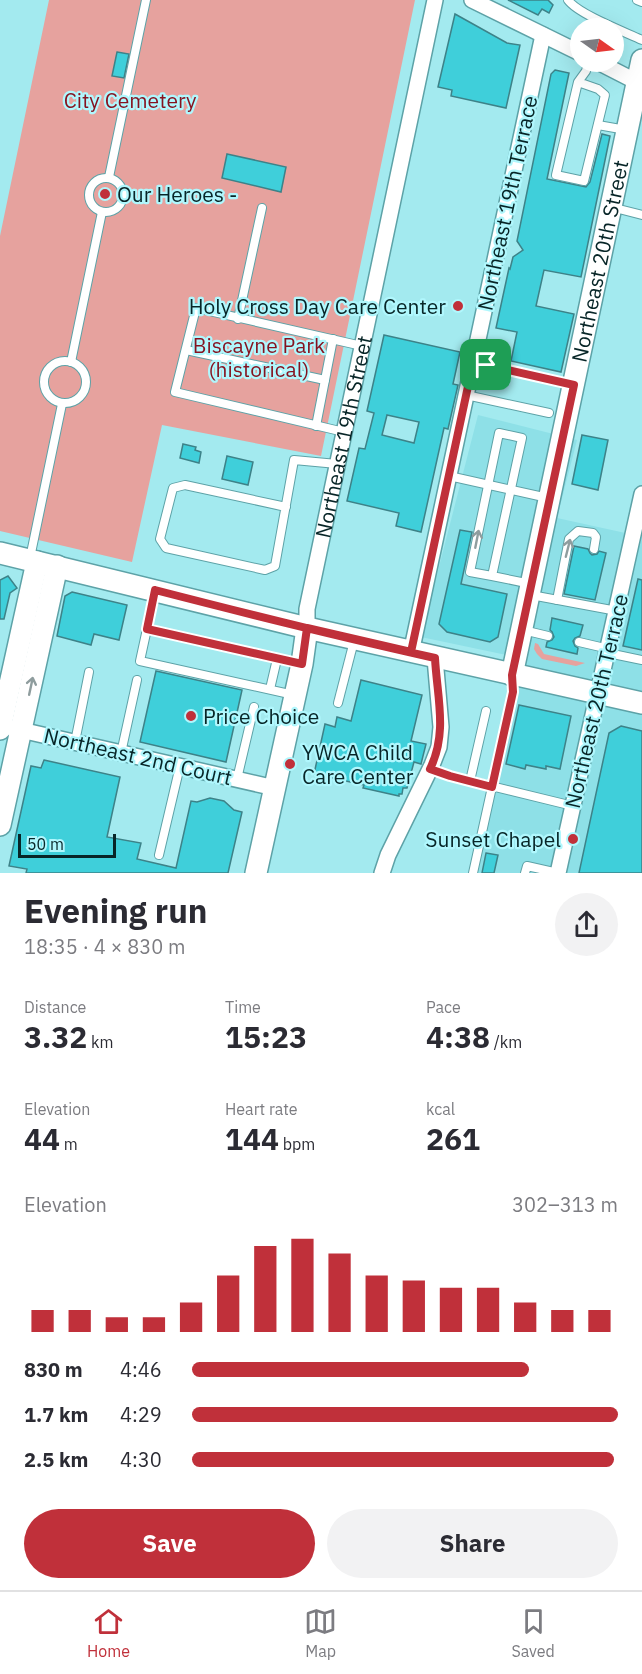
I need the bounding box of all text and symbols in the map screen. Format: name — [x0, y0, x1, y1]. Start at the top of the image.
north arrow — [570, 18, 624, 72]
map controls — [570, 18, 624, 72]
park label: City Cemetery — [64, 86, 197, 114]
street label: Northeast 19th Terrace — [471, 93, 543, 313]
street label: Northeast 20th Street — [564, 157, 634, 365]
place label: Our Heroes - — [117, 180, 237, 208]
marker: Our Heroes - — [98, 187, 112, 201]
place label: Holy Cross Day Care Center — [189, 292, 446, 320]
marker: Holy Cross Day Care Center — [451, 299, 465, 313]
park label: Biscayne Park (historical) — [193, 331, 325, 383]
street label: Northeast 19th Street — [308, 333, 378, 540]
pin — [460, 339, 511, 390]
icon: arrive — [469, 348, 502, 381]
one-way arrow — [472, 530, 483, 549]
one-way arrow — [563, 539, 574, 558]
street label: Northeast 20th Terrace — [558, 591, 634, 811]
one-way arrow — [25, 677, 37, 696]
place label: Price Choice — [203, 702, 319, 730]
marker: Price Choice — [184, 709, 198, 723]
street label: Northeast 2nd Court — [41, 721, 235, 791]
place label: YWCA Child Care Center — [302, 738, 414, 790]
marker: YWCA Child Care Center — [283, 757, 297, 771]
place label: Sunset Chapel — [425, 825, 561, 853]
scale bar — [18, 831, 116, 858]
marker: Sunset Chapel — [566, 832, 580, 846]
text: 50 m — [27, 834, 64, 854]
text: Evening run — [24, 889, 208, 932]
button: share — [555, 893, 618, 956]
text: 18:35 · 4 × 830 m — [24, 933, 185, 960]
text: Distance — [24, 997, 86, 1017]
text: Time — [225, 997, 261, 1017]
text: Pace — [426, 997, 461, 1017]
text: 3.32 — [24, 1017, 87, 1056]
text: 15:23 — [225, 1017, 307, 1056]
text: 4:38 — [426, 1017, 490, 1056]
text: km — [87, 1032, 114, 1052]
text: /km — [490, 1032, 522, 1052]
text: Elevation — [24, 1099, 90, 1119]
text: Heart rate — [225, 1099, 298, 1119]
text: kcal — [426, 1099, 455, 1119]
text: 44 — [24, 1119, 60, 1158]
text: 144 — [225, 1119, 279, 1158]
text: 261 — [426, 1119, 480, 1158]
text: m — [60, 1134, 78, 1154]
text: bpm — [279, 1134, 315, 1154]
text: Elevation — [24, 1191, 107, 1218]
text: 302–313 m — [512, 1191, 618, 1218]
text: 830 m — [24, 1356, 83, 1383]
text: 4:46 — [120, 1356, 162, 1383]
text: 1.7 km — [24, 1401, 88, 1428]
text: 4:29 — [120, 1401, 162, 1428]
text: 2.5 km — [24, 1446, 88, 1473]
text: 4:30 — [120, 1446, 162, 1473]
button: Save — [24, 1509, 315, 1578]
button: Share — [327, 1509, 618, 1578]
tab: Home — [87, 1605, 130, 1661]
tab: Map — [304, 1605, 337, 1661]
tab: Saved — [511, 1605, 555, 1661]

